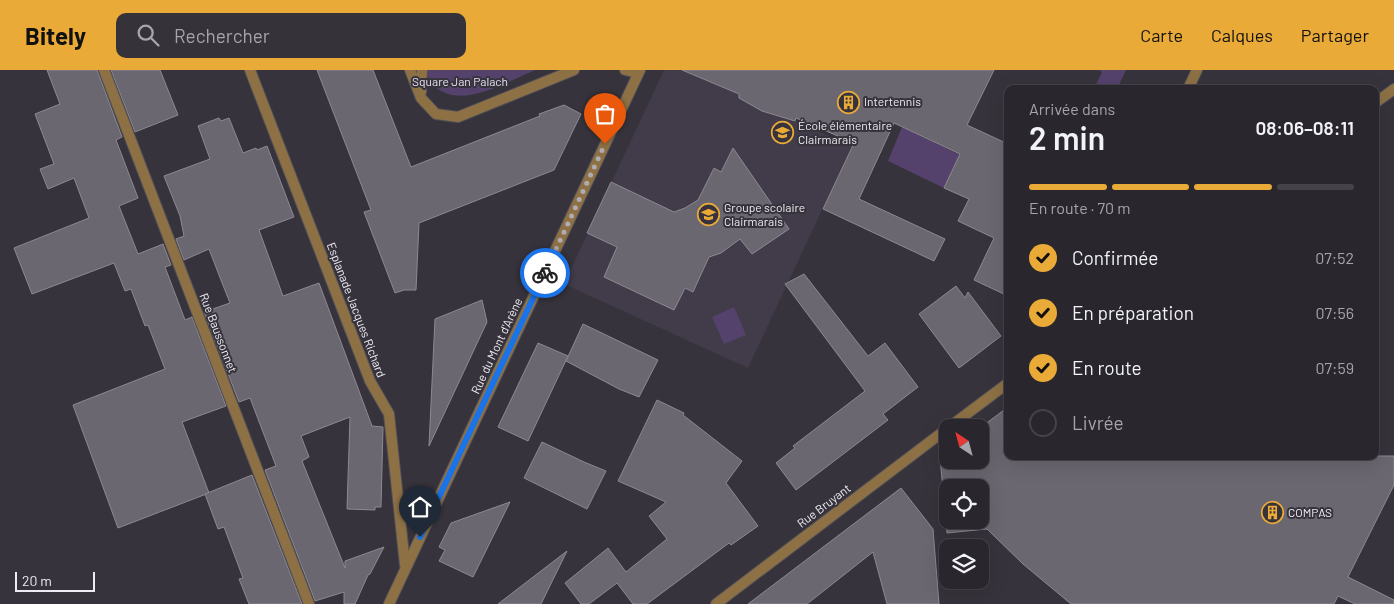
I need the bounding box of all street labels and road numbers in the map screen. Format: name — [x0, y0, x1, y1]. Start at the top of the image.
street label: Esplanade Jacques Richard — [325, 240, 389, 379]
street label: Rue Baussonnet — [197, 291, 241, 374]
street label: Rue du Mont d'Arène — [468, 295, 525, 396]
street label: Rue Bruyant — [794, 481, 853, 530]

